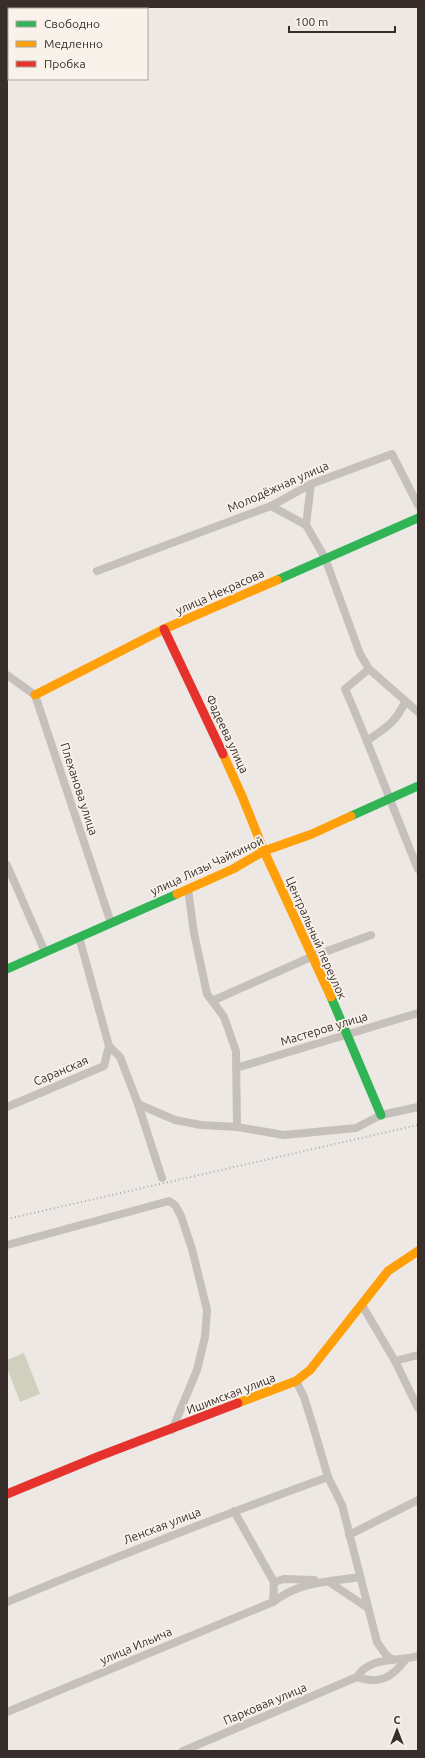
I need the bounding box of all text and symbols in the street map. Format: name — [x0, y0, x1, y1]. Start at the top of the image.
legend — [8, 8, 148, 80]
scale bar — [289, 8, 395, 34]
text: 100 m — [295, 15, 328, 28]
text: Свободно — [44, 17, 100, 30]
text: Медленно — [44, 37, 103, 50]
text: Пробка — [44, 57, 86, 70]
street label: Молодёжная улица — [225, 458, 330, 515]
street label: улица Некрасова — [174, 566, 266, 617]
street label: Фадеева улица — [204, 692, 251, 775]
street label: Плеханова улица — [58, 741, 101, 837]
street label: улица Лизы Чайкиной — [148, 834, 266, 898]
street label: Центральный переулок — [284, 875, 349, 1001]
street label: Мастеров улица — [279, 1009, 369, 1048]
street label: Саранская — [32, 1053, 90, 1088]
street label: Ишимская улица — [185, 1371, 277, 1416]
street label: Ленская улица — [121, 1505, 202, 1546]
street label: улица Ильича — [98, 1625, 174, 1667]
street label: Парковая улица — [221, 1680, 308, 1727]
north arrow — [377, 1710, 417, 1750]
text: С — [393, 1714, 401, 1726]

